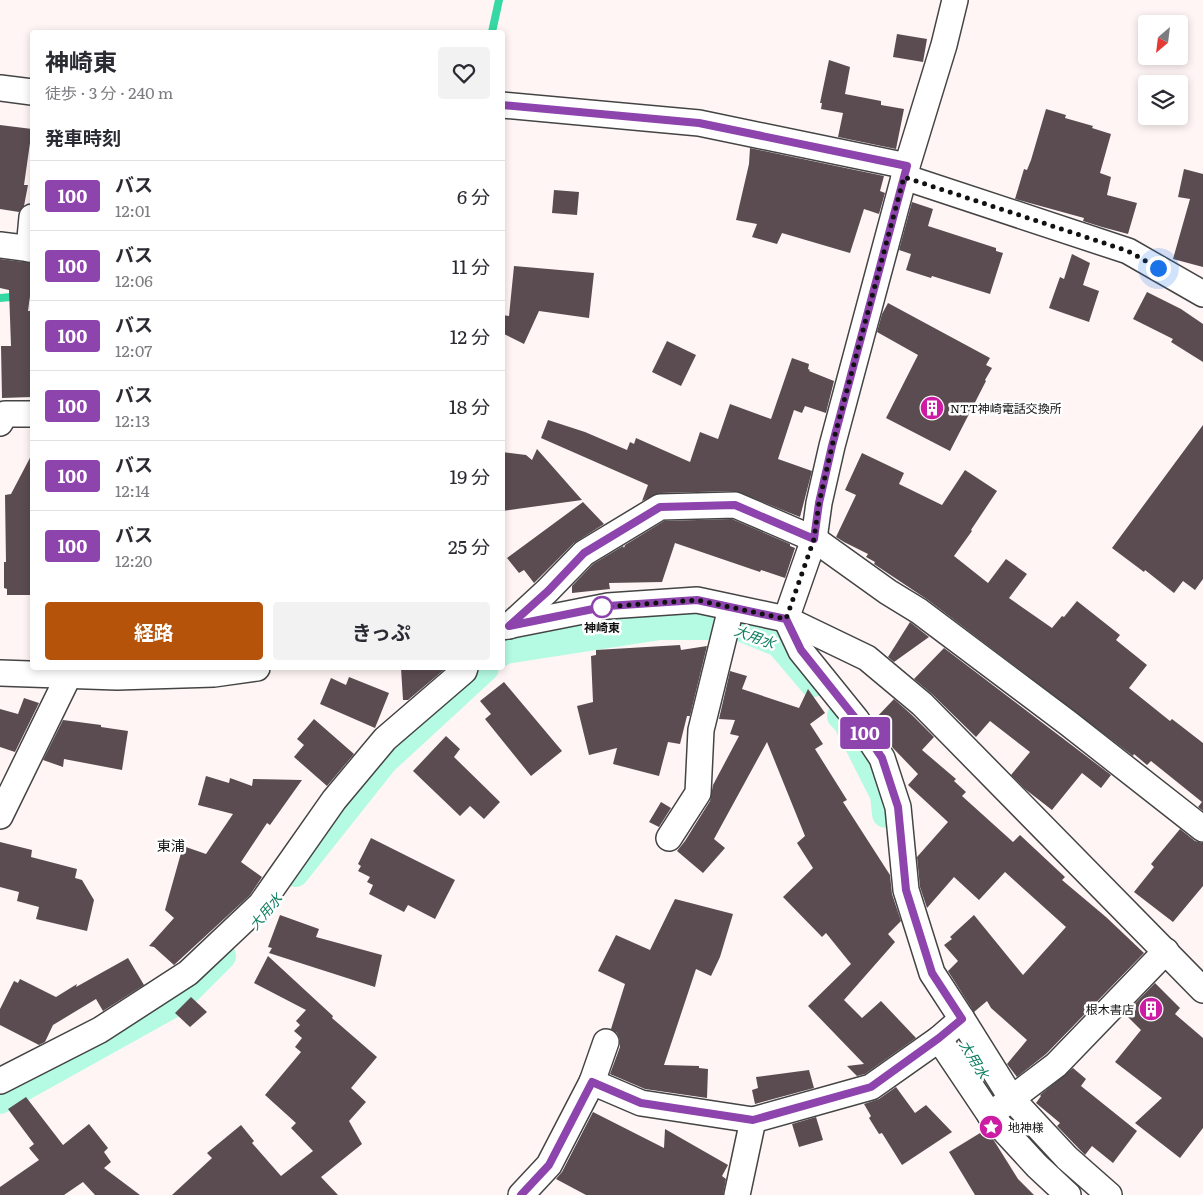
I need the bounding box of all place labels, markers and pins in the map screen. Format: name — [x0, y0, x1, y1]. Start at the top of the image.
building icon: NTT神崎電話交換所 — [919, 395, 945, 421]
place label: NTT神崎電話交換所 — [950, 399, 1062, 417]
marker: 神崎東 — [591, 596, 613, 618]
place label: 神崎東 — [584, 618, 620, 636]
building icon: 根木書店 — [1138, 996, 1164, 1022]
place label: 根木書店 — [1086, 1000, 1134, 1018]
place icon: 地神様 — [978, 1114, 1004, 1140]
place label: 地神様 — [1008, 1118, 1044, 1136]

